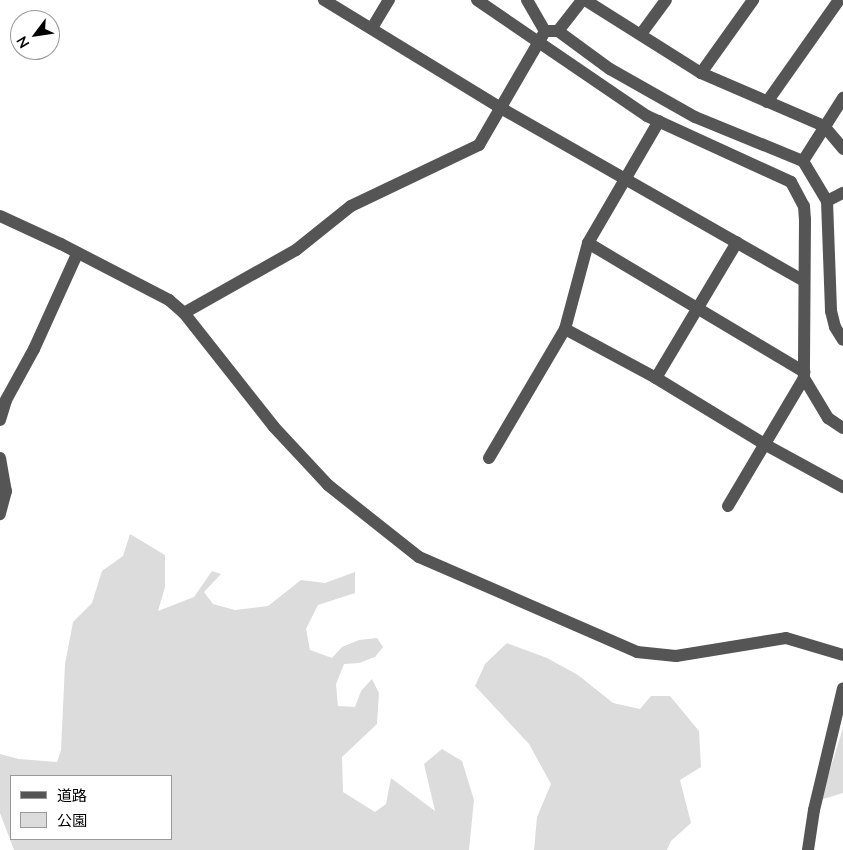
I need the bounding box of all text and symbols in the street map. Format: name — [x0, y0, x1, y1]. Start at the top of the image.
north arrow — [10, 10, 60, 60]
text: N — [13, 33, 33, 51]
legend — [10, 775, 172, 840]
text: 道路 — [57, 786, 87, 804]
text: 公園 — [57, 811, 87, 829]

